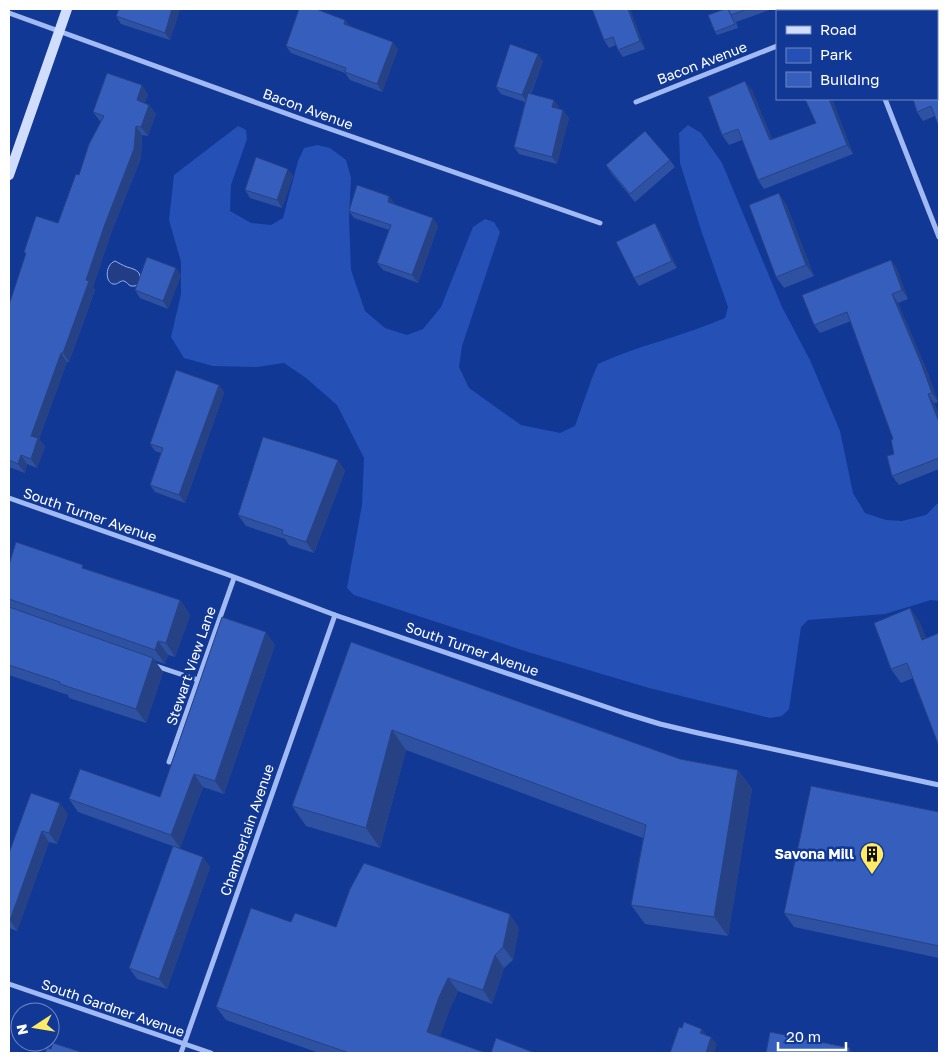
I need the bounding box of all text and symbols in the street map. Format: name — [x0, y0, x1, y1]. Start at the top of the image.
legend — [776, 10, 938, 100]
text: Road — [820, 20, 857, 38]
street label: Bacon Avenue — [654, 38, 749, 87]
text: Park — [820, 45, 853, 63]
text: Building — [820, 70, 880, 88]
street label: Bacon Avenue — [261, 84, 356, 133]
street label: South Turner Avenue — [21, 484, 159, 545]
street label: Stewart View Lane — [162, 604, 219, 728]
street label: South Turner Avenue — [403, 618, 541, 679]
street label: Chamberlain Avenue — [216, 762, 277, 898]
building icon: Savona Mill — [859, 841, 885, 875]
place label: Savona Mill — [774, 845, 854, 862]
street label: South Gardner Avenue — [39, 975, 187, 1040]
north arrow — [10, 1002, 60, 1052]
scale bar — [778, 1020, 846, 1052]
text: N — [12, 1023, 31, 1037]
text: 20 m — [786, 1027, 821, 1045]

